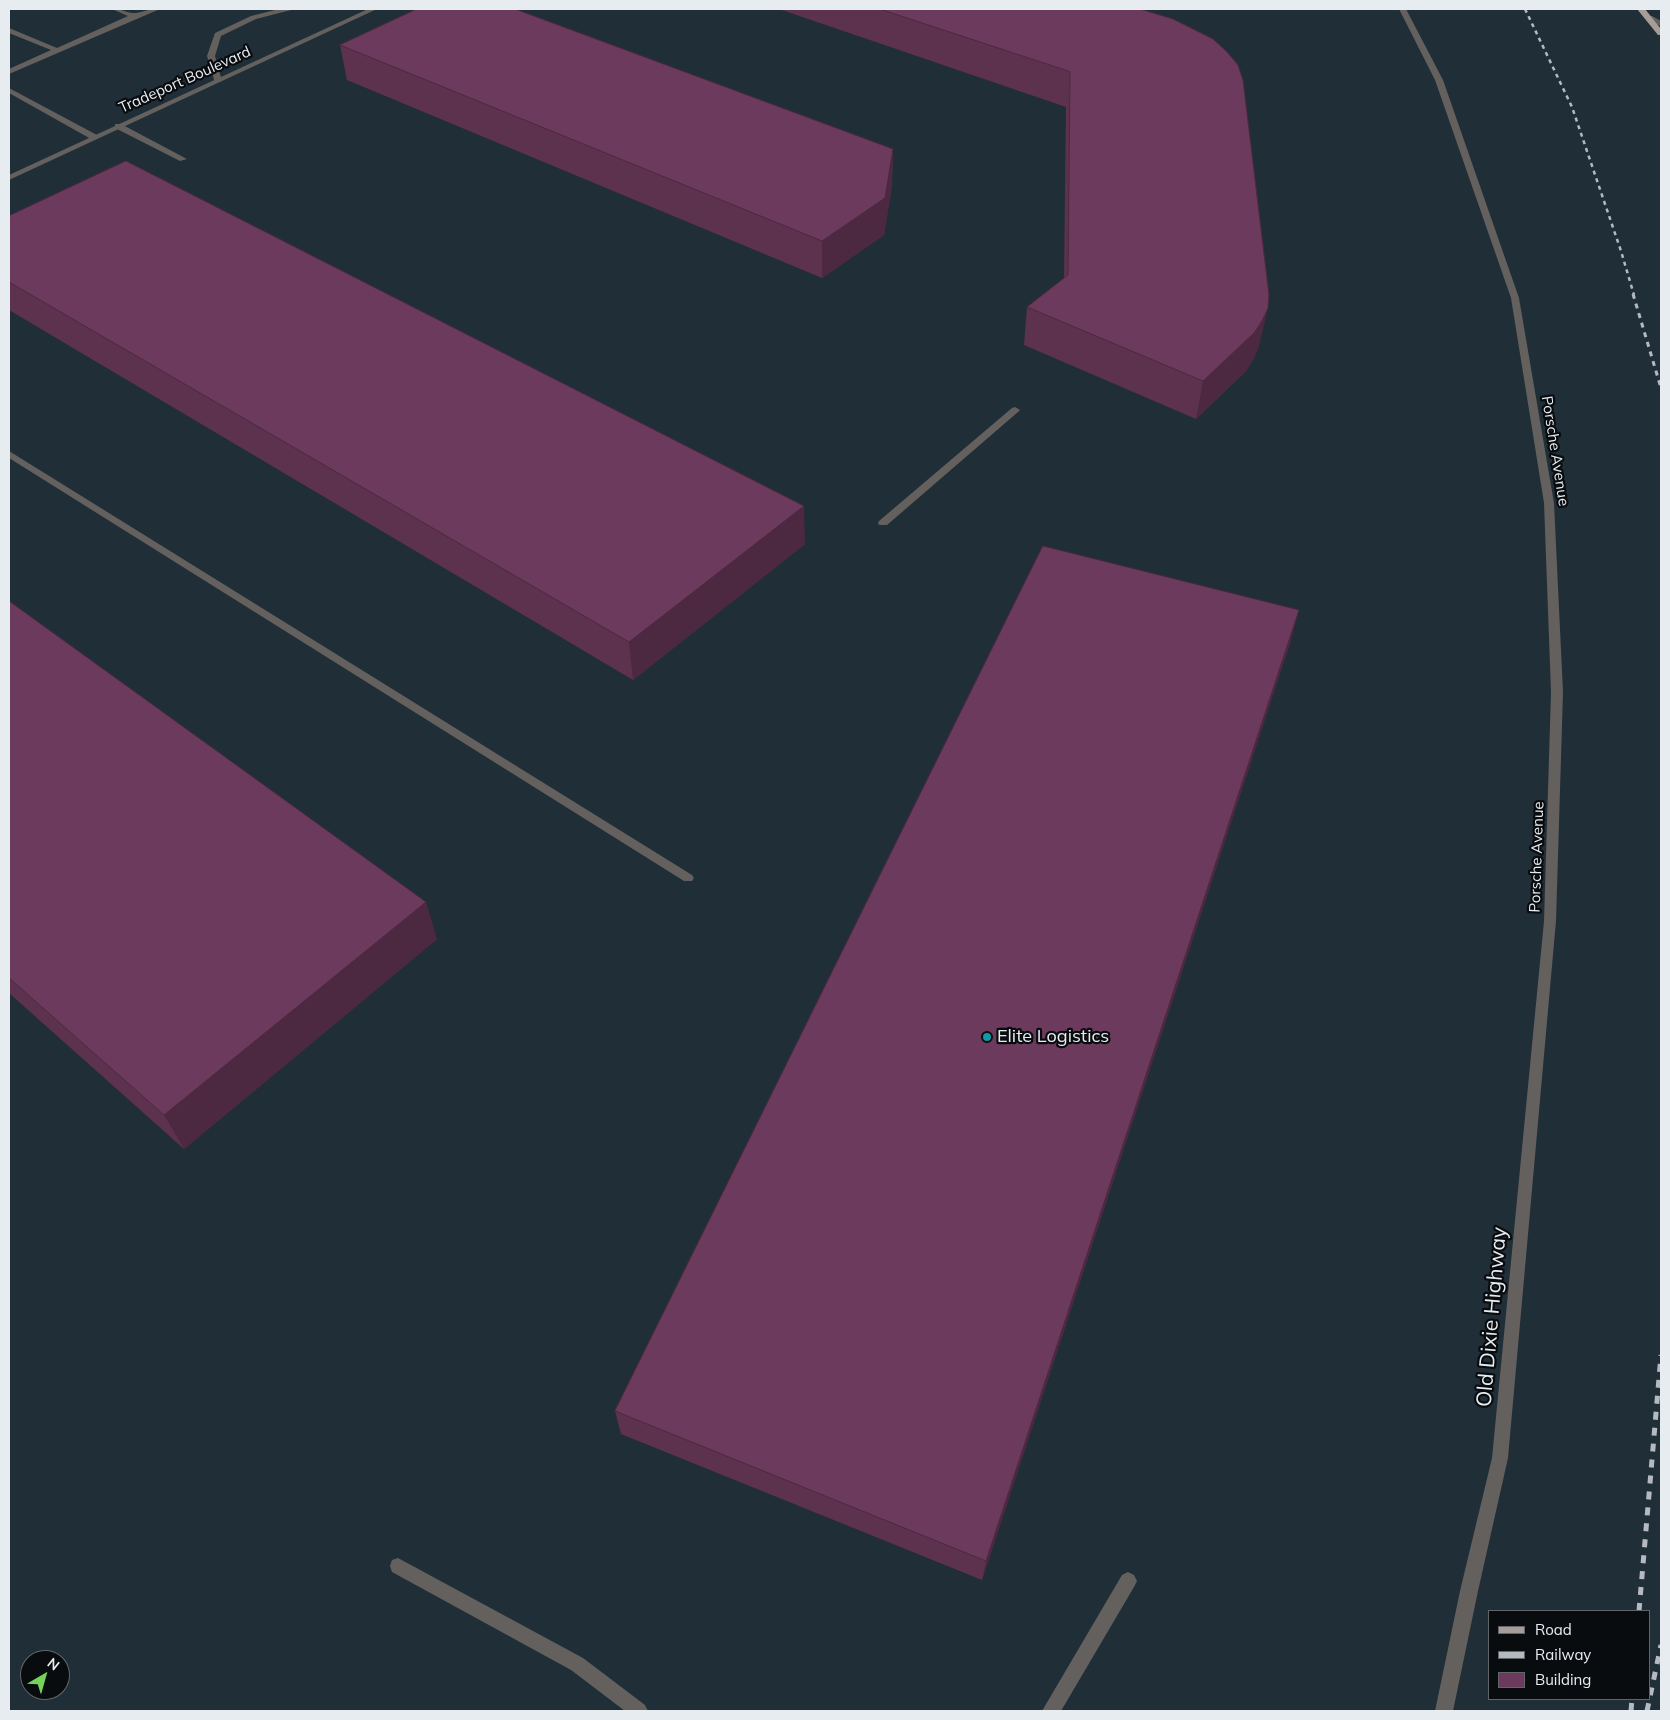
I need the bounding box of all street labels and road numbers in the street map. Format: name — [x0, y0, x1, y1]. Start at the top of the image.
street label: Tradeport Boulevard — [116, 43, 254, 117]
street label: Porsche Avenue — [1537, 395, 1573, 507]
street label: Porsche Avenue — [1526, 801, 1548, 913]
street label: Old Dixie Highway — [1472, 1226, 1512, 1408]

